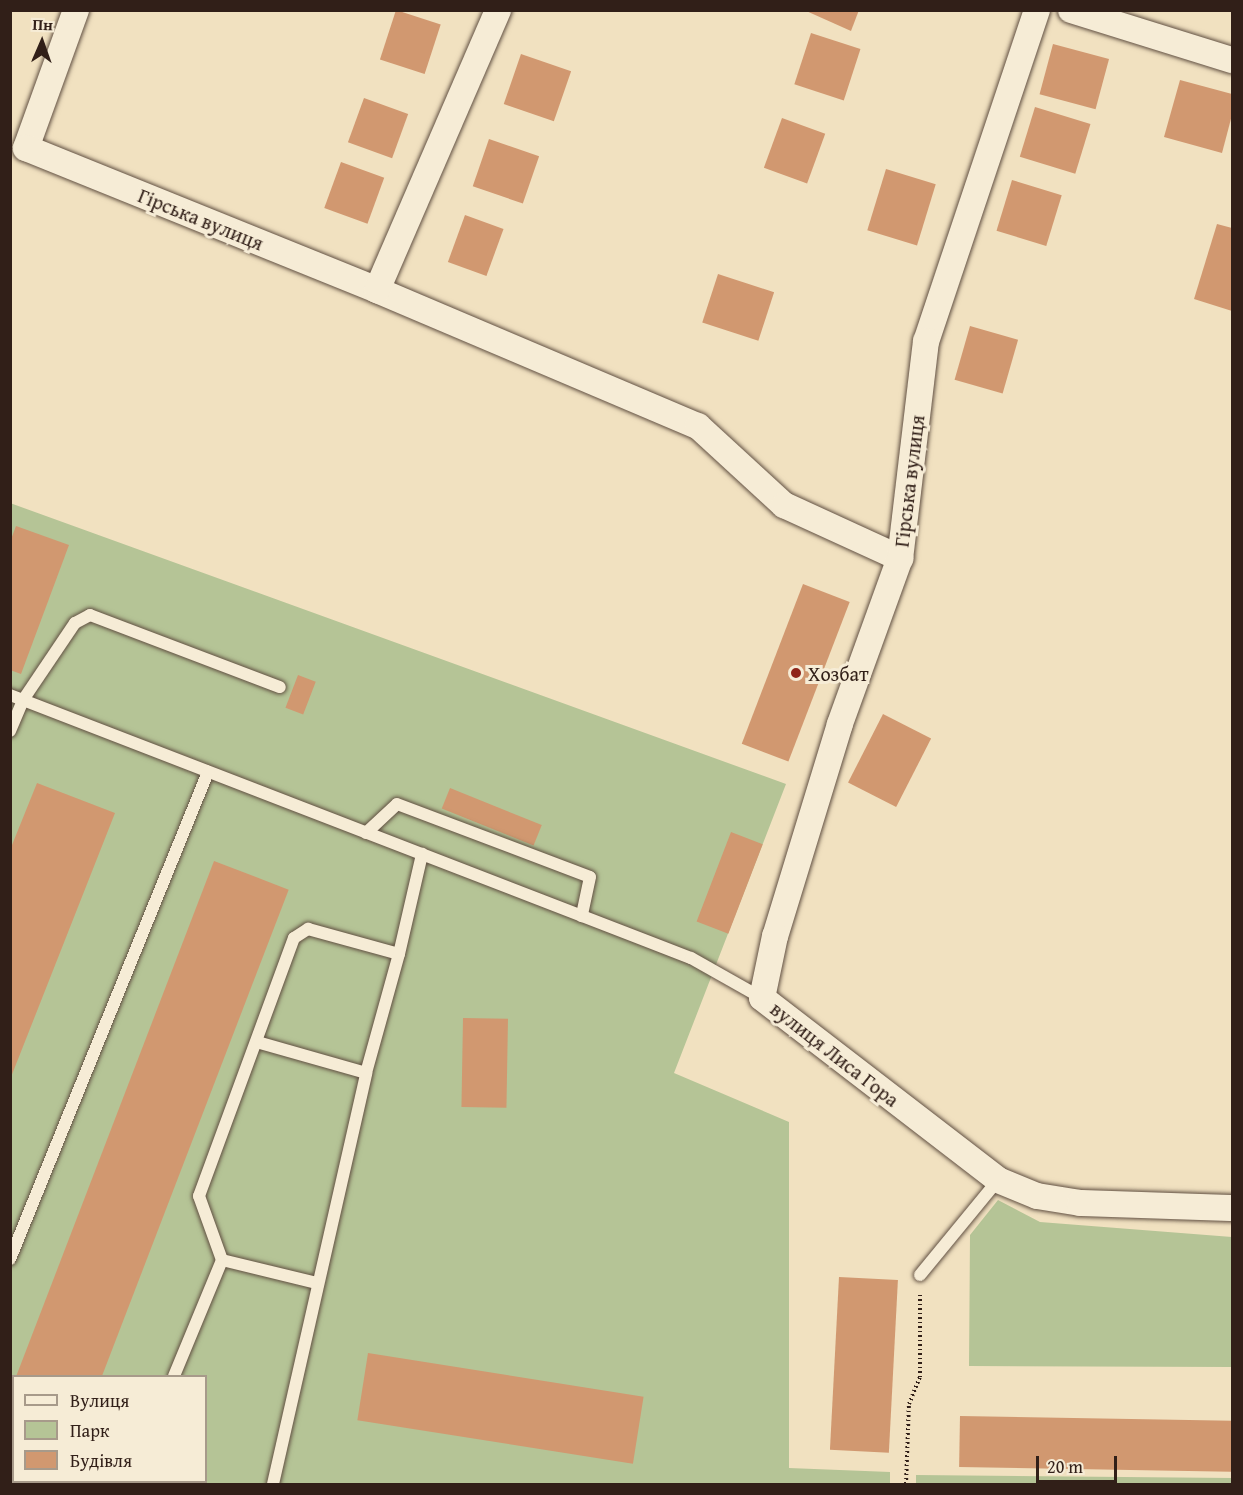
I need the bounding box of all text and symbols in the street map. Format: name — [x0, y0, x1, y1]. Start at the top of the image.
north arrow — [12, 12, 72, 72]
text: Пн — [32, 12, 53, 36]
street label: Гірська вулиця — [135, 183, 267, 255]
street label: Гірська вулиця — [889, 413, 929, 549]
place label: Хозбат — [808, 661, 869, 685]
marker: Хозбат — [789, 666, 803, 680]
street label: вулиця Лиса Гора — [766, 996, 904, 1112]
legend — [12, 1375, 207, 1483]
text: Вулиця — [70, 1387, 129, 1414]
text: Парк — [70, 1417, 109, 1444]
scale bar — [1039, 1444, 1120, 1482]
text: Будівля — [70, 1447, 132, 1474]
text: 20 m — [1047, 1453, 1083, 1480]

